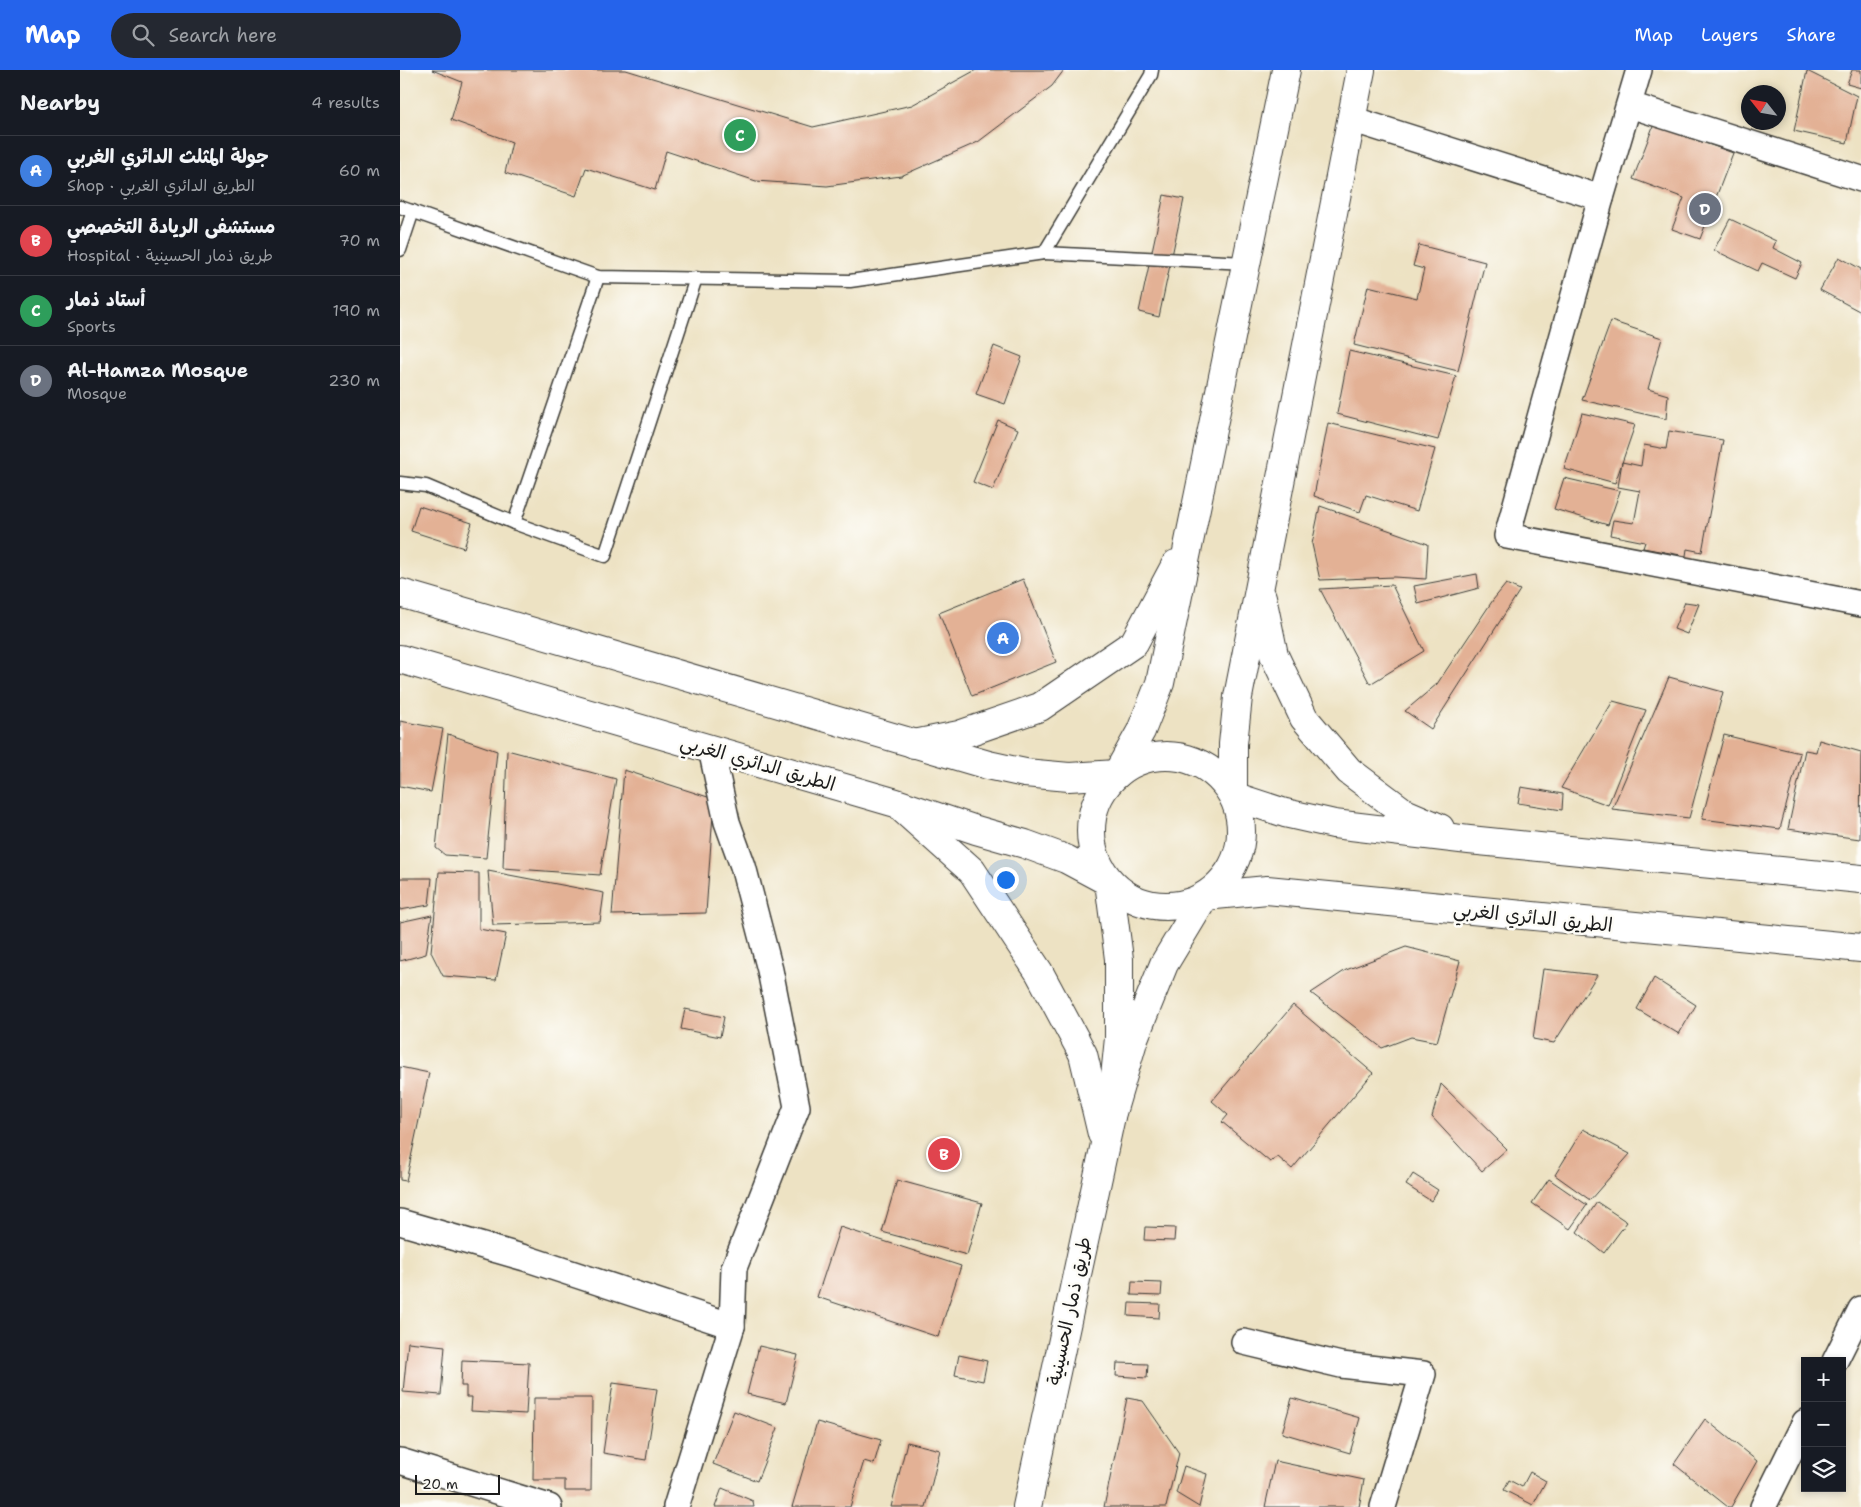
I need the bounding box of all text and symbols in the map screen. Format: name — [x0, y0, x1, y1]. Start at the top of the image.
search box — [111, 13, 461, 58]
text: Map — [25, 19, 81, 51]
icon: search — [129, 21, 157, 49]
text: Search here — [169, 23, 277, 48]
text: Map — [1635, 23, 1673, 47]
text: Layers — [1701, 23, 1758, 47]
text: Share — [1786, 23, 1836, 47]
north arrow — [1741, 85, 1786, 130]
text: Nearby — [20, 89, 100, 117]
text: 4 results — [311, 92, 380, 113]
pin: C — [724, 116, 756, 154]
text: جولة المثلث الدائري الغربي — [67, 144, 269, 169]
text: A — [30, 160, 42, 181]
text: 60 m — [339, 160, 380, 181]
text: Shop · الطريق الدائري الغربي — [67, 175, 255, 196]
pin: D — [1689, 190, 1721, 228]
text: مستشفى الريادة التخصصي — [67, 214, 275, 239]
text: B — [31, 230, 41, 251]
text: 70 m — [339, 230, 380, 251]
text: Hospital · طريق ذمار الحسينية — [67, 245, 273, 266]
text: أستاد ذمار — [67, 287, 145, 312]
text: C — [31, 300, 41, 321]
text: 190 m — [333, 300, 380, 321]
text: Sports — [67, 316, 116, 337]
text: Al-Hamza Mosque — [67, 358, 248, 383]
text: D — [30, 370, 42, 391]
text: 230 m — [328, 370, 380, 391]
text: Mosque — [67, 383, 127, 404]
pin: A — [987, 619, 1019, 657]
street label: الطريق الدائري الغربي — [676, 729, 838, 801]
your location — [993, 867, 1019, 893]
street label: الطريق الدائري الغربي — [1452, 896, 1614, 942]
pin: B — [928, 1135, 960, 1173]
street label: طريق ذمار الحسينية — [1041, 1235, 1097, 1387]
map controls — [1801, 1357, 1846, 1492]
button: + — [1801, 1357, 1846, 1402]
button: − — [1801, 1402, 1846, 1447]
button: layers — [1801, 1447, 1846, 1492]
scale bar — [415, 1472, 500, 1495]
text: 20 m — [422, 1475, 458, 1493]

